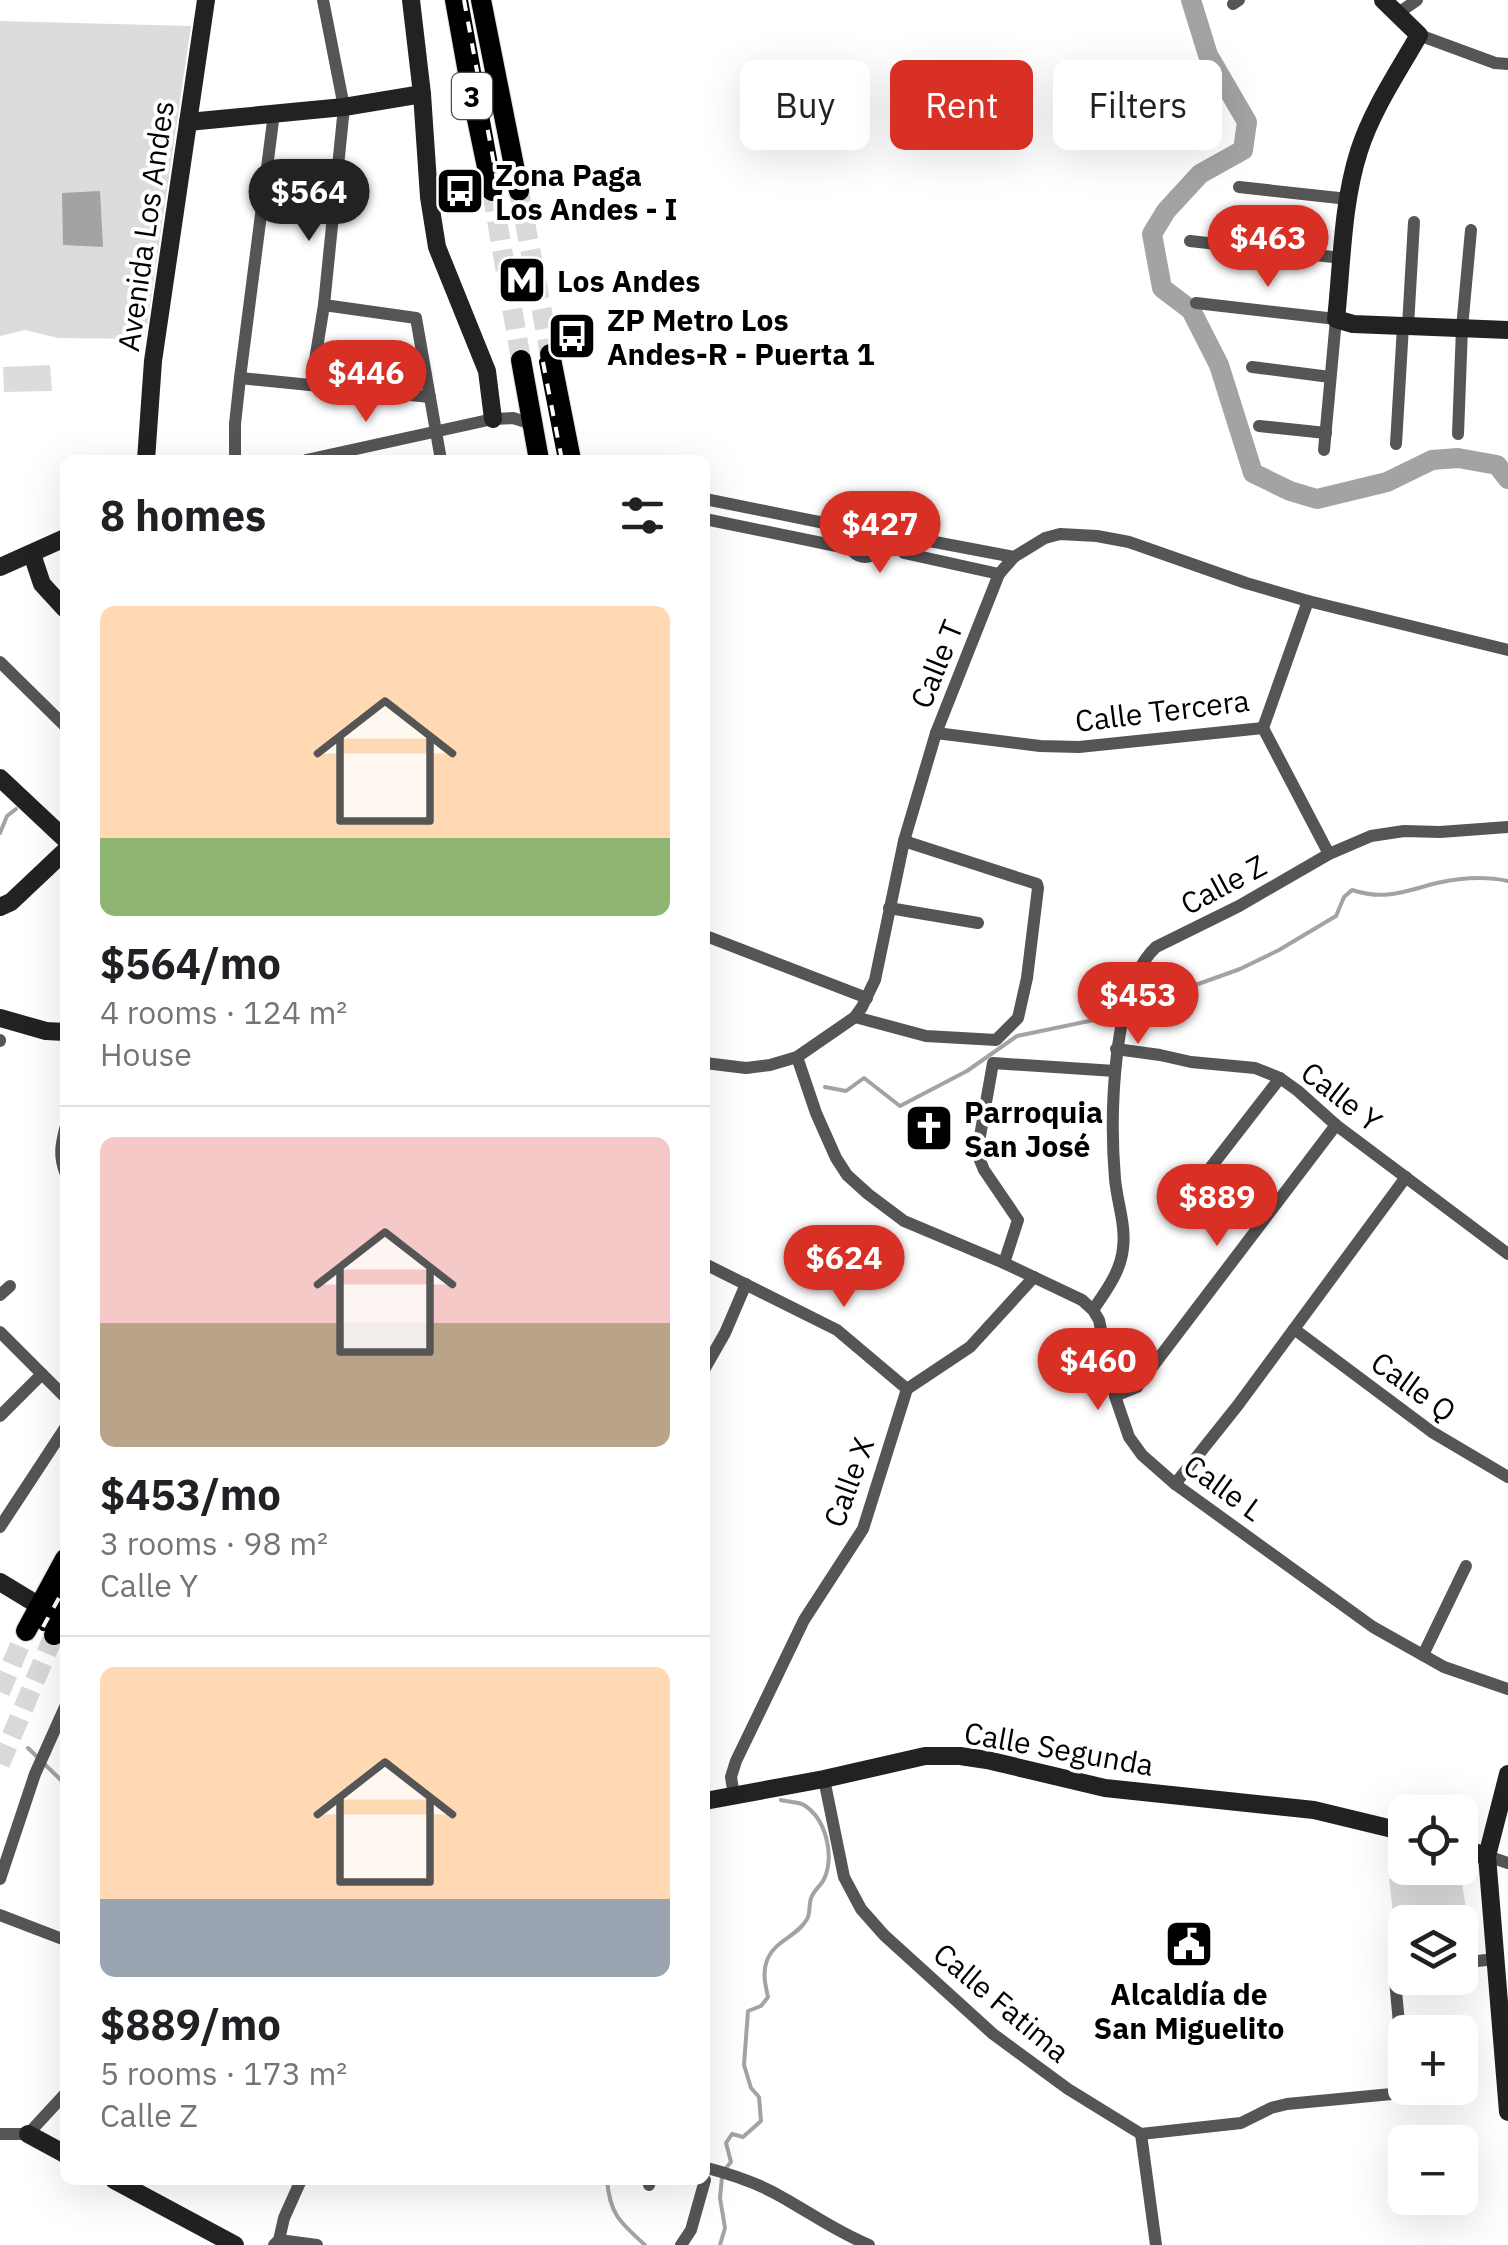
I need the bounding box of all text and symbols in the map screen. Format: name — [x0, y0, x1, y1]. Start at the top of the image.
chip: Buy — [740, 60, 870, 150]
chip: Rent — [890, 60, 1033, 150]
chip: Filters — [1053, 60, 1222, 150]
road number: 3 — [452, 73, 492, 119]
street label: Avenida Los Andes — [108, 98, 182, 354]
place label: Zona Paga Los Andes - I — [495, 155, 678, 228]
pin: $564 — [250, 159, 368, 244]
bus stop icon: Zona Paga Los Andes - I — [434, 165, 486, 217]
text: $564 — [271, 170, 347, 212]
pin: $463 — [1209, 205, 1327, 290]
text: $463 — [1230, 216, 1306, 258]
metro station icon: Los Andes — [496, 254, 548, 306]
place label: Los Andes — [557, 261, 700, 300]
place label: ZP Metro Los Andes-R - Puerta 1 — [607, 300, 875, 373]
bus stop icon: ZP Metro Los Andes-R - Puerta 1 — [546, 310, 598, 362]
pin: $446 — [307, 340, 425, 425]
text: $446 — [328, 351, 404, 393]
text: 8 homes — [100, 488, 266, 543]
icon: filters — [615, 488, 670, 543]
pin: $427 — [821, 491, 939, 576]
text: $427 — [842, 502, 918, 544]
street label: Calle T — [901, 614, 971, 714]
icon: home — [295, 671, 475, 851]
street label: Calle Tercera — [1073, 680, 1251, 740]
street label: Calle Z — [1173, 845, 1273, 923]
text: $564/mo — [100, 936, 281, 991]
pin: $453 — [1079, 962, 1197, 1047]
text: $453 — [1100, 973, 1176, 1015]
text: 4 rooms · 124 m² — [100, 991, 347, 1033]
text: House — [100, 1033, 192, 1075]
street label: Calle Y — [1294, 1052, 1390, 1140]
place label: Parroquia San José — [964, 1092, 1103, 1165]
church icon: Parroquia San José — [903, 1102, 955, 1154]
pin: $889 — [1158, 1164, 1276, 1249]
text: $889 — [1179, 1175, 1255, 1217]
icon: home — [295, 1202, 475, 1382]
pin: $624 — [785, 1225, 903, 1310]
text: $624 — [806, 1236, 882, 1278]
pin: $460 — [1039, 1328, 1157, 1413]
text: $460 — [1060, 1339, 1136, 1381]
street label: Calle Q — [1364, 1342, 1464, 1430]
street label: Calle X — [814, 1432, 882, 1532]
street label: Calle L — [1176, 1445, 1272, 1529]
text: $453/mo — [100, 1467, 281, 1522]
text: 3 rooms · 98 m² — [100, 1522, 328, 1564]
text: Calle Y — [100, 1564, 198, 1606]
street label: Calle Segunda — [961, 1712, 1157, 1784]
icon: home — [295, 1732, 475, 1912]
map controls — [1388, 1795, 1478, 2215]
button: locate — [1388, 1795, 1478, 1885]
button: layers — [1388, 1905, 1478, 1995]
public building icon: Alcaldía de San Miguelito — [1163, 1918, 1215, 1970]
street label: Calle Fatima — [926, 1934, 1078, 2070]
place label: Alcaldía de San Miguelito — [1093, 1974, 1285, 2047]
text: $889/mo — [100, 1997, 281, 2052]
button: + — [1388, 2015, 1478, 2105]
text: 5 rooms · 173 m² — [100, 2052, 347, 2094]
text: Calle Z — [100, 2094, 198, 2136]
button: − — [1388, 2125, 1478, 2215]

